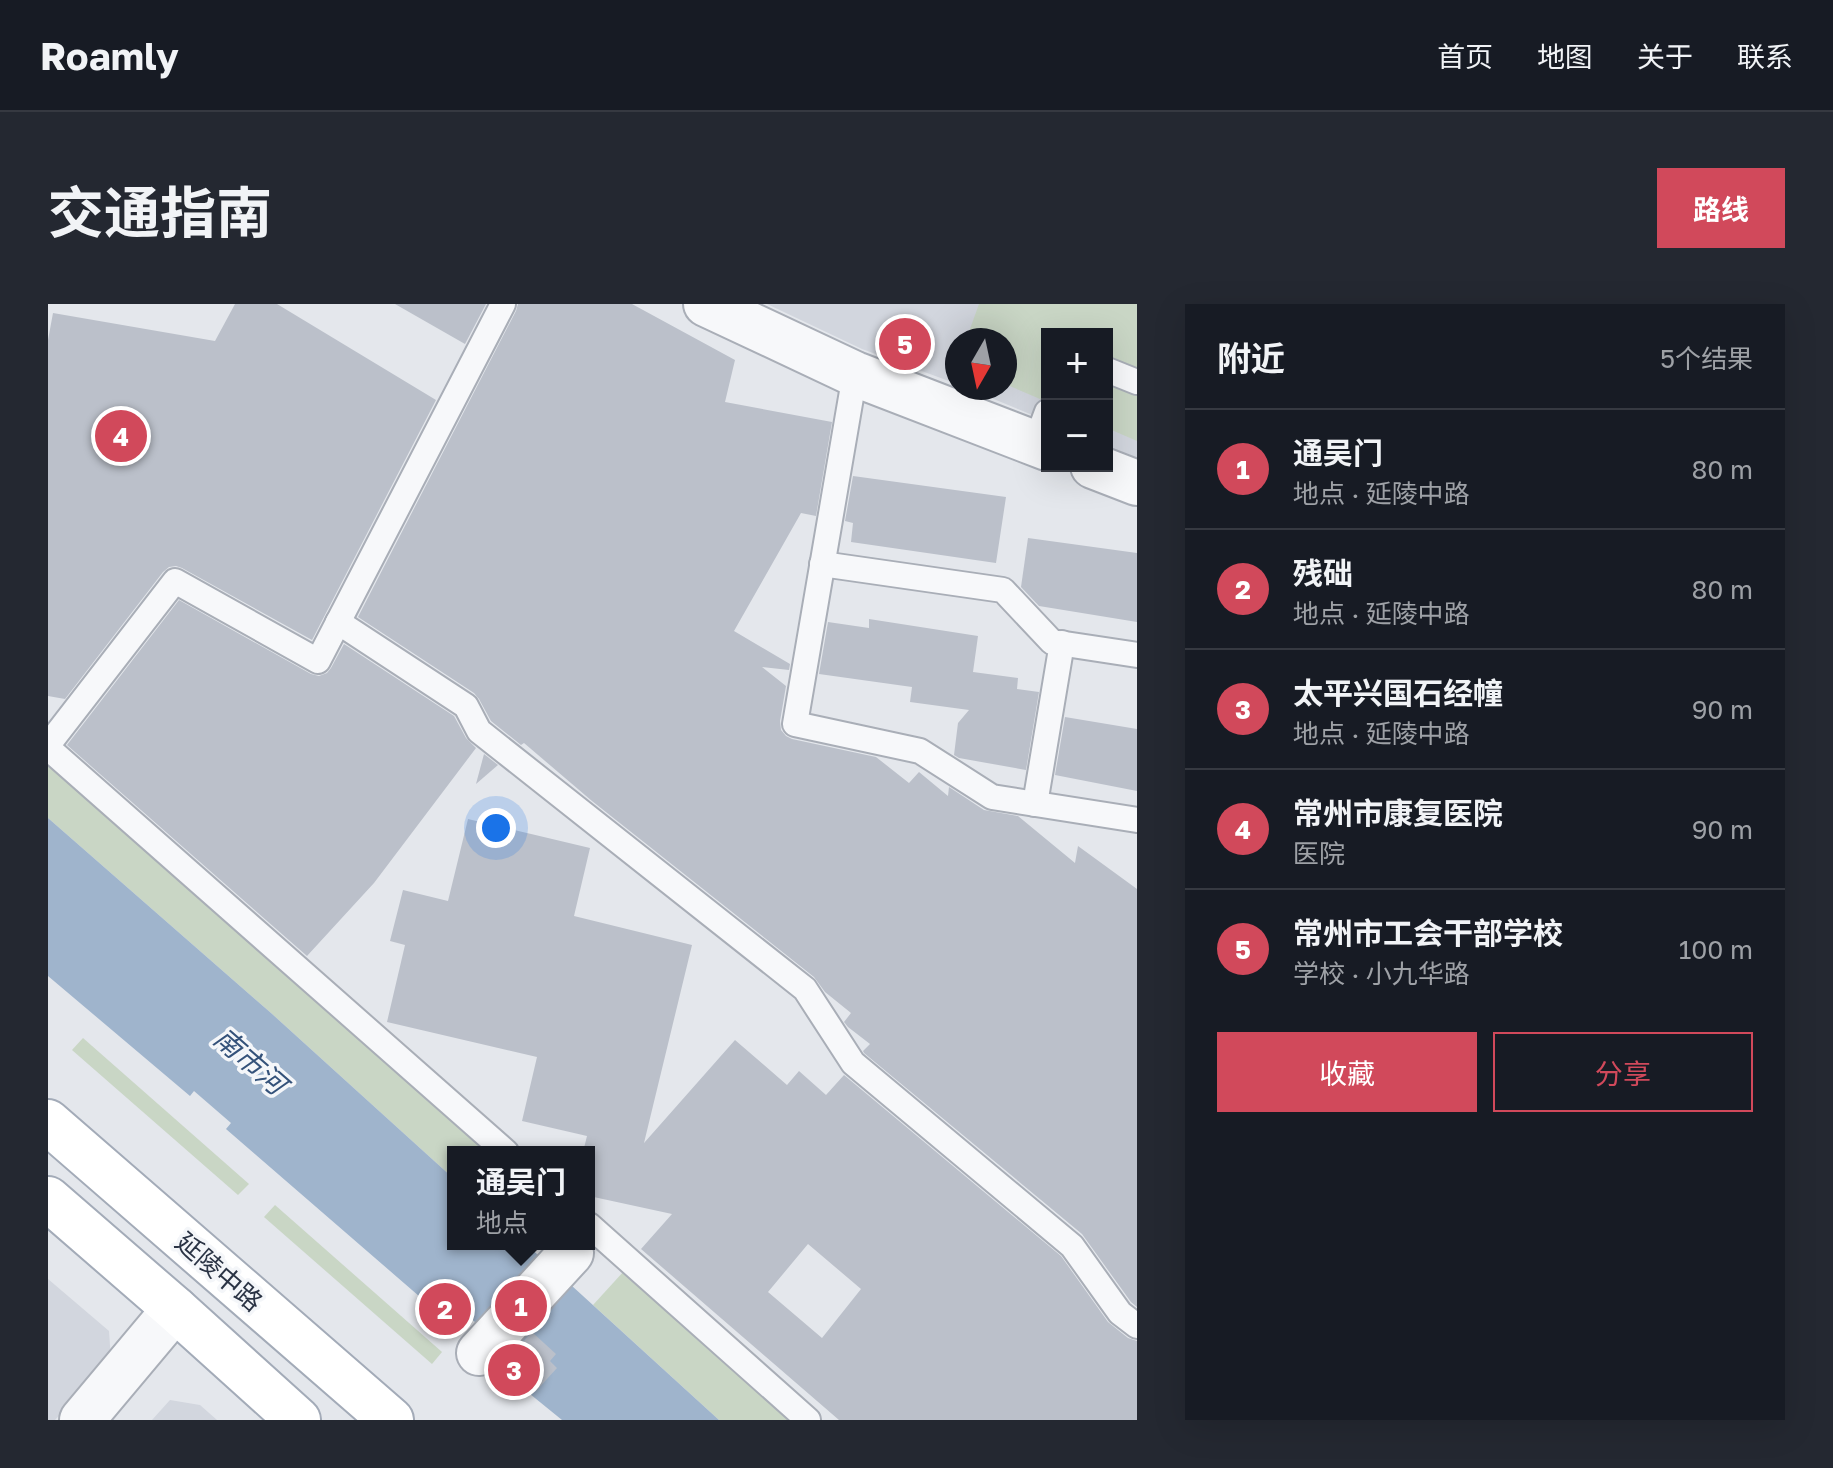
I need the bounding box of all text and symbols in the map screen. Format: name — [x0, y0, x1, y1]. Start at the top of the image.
text: Roamly — [40, 33, 179, 78]
text: 首页 — [1437, 40, 1493, 73]
text: 地图 — [1537, 40, 1593, 73]
text: 关于 — [1637, 40, 1693, 73]
text: 联系 — [1737, 40, 1793, 73]
button: 路线 — [1657, 168, 1785, 248]
text: 交通指南 — [48, 178, 272, 245]
pin: 5 — [879, 314, 931, 374]
north arrow — [945, 328, 1017, 400]
map controls — [1041, 328, 1113, 472]
button: + — [1041, 328, 1113, 400]
text: 附近 — [1217, 338, 1285, 378]
text: 5个结果 — [1660, 343, 1753, 374]
button: − — [1041, 400, 1113, 472]
pin: 4 — [95, 406, 147, 466]
text: 通吴门 — [1293, 435, 1383, 471]
text: 1 — [1236, 454, 1250, 485]
text: 80 m — [1692, 454, 1753, 485]
text: 地点 · 延陵中路 — [1293, 478, 1470, 509]
text: 残础 — [1293, 555, 1353, 591]
text: 2 — [1235, 574, 1251, 605]
text: 80 m — [1692, 574, 1753, 605]
text: 地点 · 延陵中路 — [1293, 598, 1470, 629]
text: 太平兴国石经幢 — [1293, 675, 1503, 711]
text: 3 — [1235, 694, 1251, 725]
text: 90 m — [1692, 694, 1753, 725]
text: 地点 · 延陵中路 — [1293, 718, 1470, 749]
text: 常州市康复医院 — [1293, 795, 1503, 831]
your location — [476, 808, 516, 848]
text: 4 — [1235, 814, 1251, 845]
text: 90 m — [1692, 814, 1753, 845]
text: 医院 — [1293, 838, 1345, 869]
text: 常州市工会干部学校 — [1293, 915, 1563, 951]
text: 5 — [1235, 934, 1251, 965]
text: 100 m — [1679, 934, 1753, 965]
text: 学校 · 小九华路 — [1293, 958, 1470, 989]
water label: 南市河 — [208, 1021, 297, 1104]
button: 收藏 — [1217, 1032, 1477, 1112]
button: 分享 — [1493, 1032, 1753, 1112]
popup — [447, 1146, 595, 1250]
text: 通吴门 — [476, 1164, 566, 1200]
text: 地点 — [476, 1207, 528, 1238]
street label: 延陵中路 — [170, 1226, 269, 1317]
pin: 1 — [495, 1276, 547, 1336]
pin: 2 — [419, 1279, 471, 1339]
pin: 3 — [488, 1340, 540, 1400]

